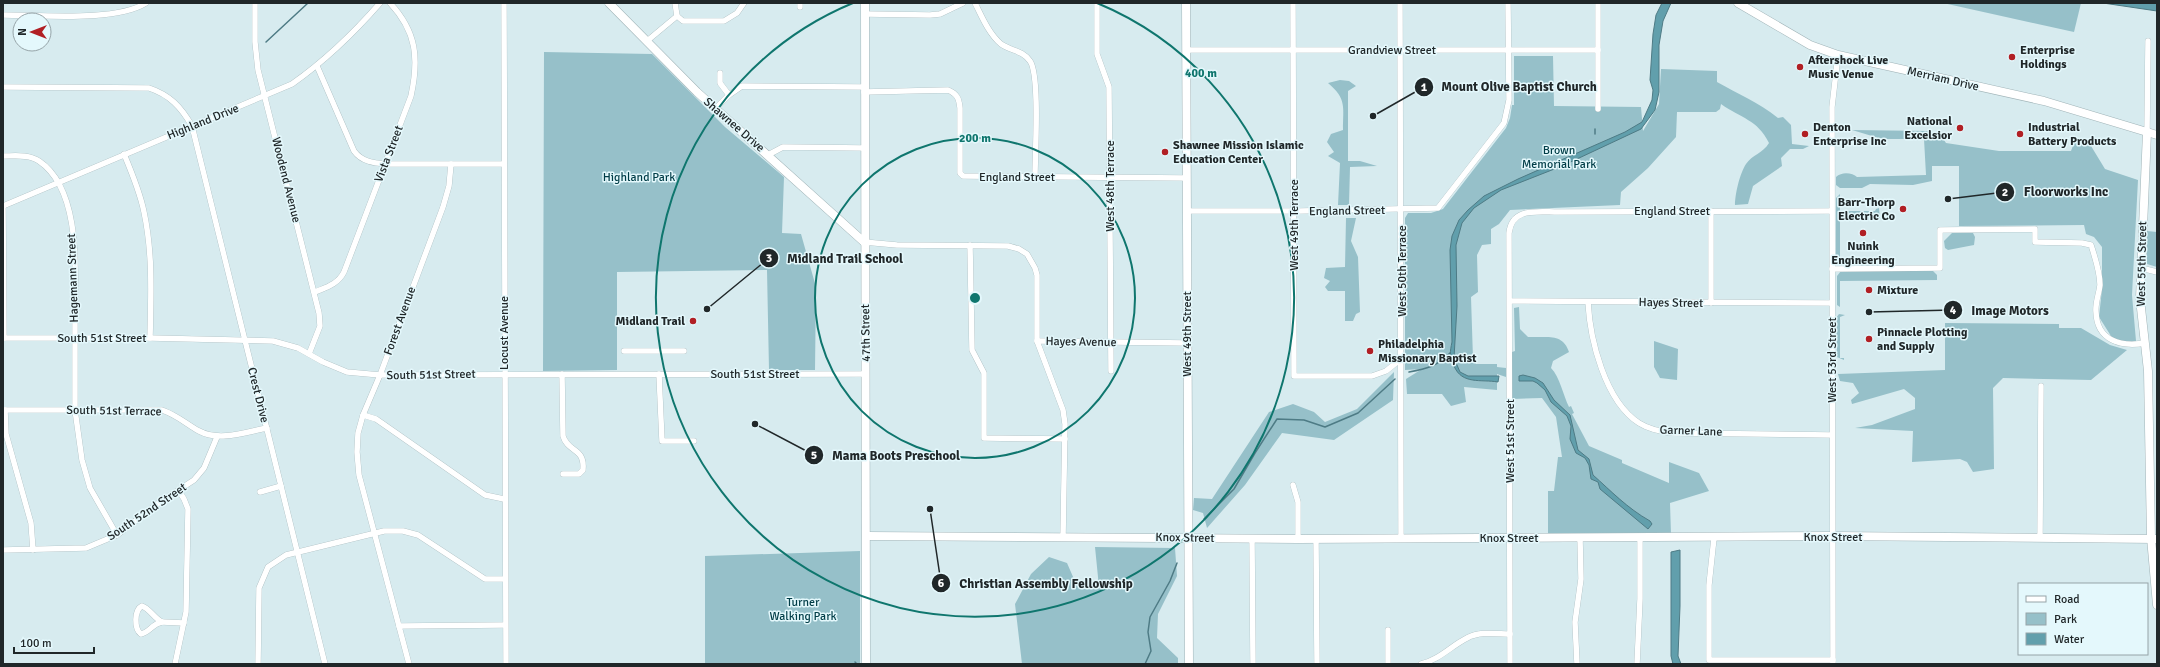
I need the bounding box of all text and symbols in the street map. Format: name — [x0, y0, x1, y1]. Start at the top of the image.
north arrow — [12, 12, 52, 52]
text: N — [16, 28, 29, 36]
street label: Grandview Street — [1348, 43, 1436, 58]
place label: Enterprise Holdings — [2020, 43, 2075, 72]
marker: Enterprise Holdings — [2007, 52, 2017, 62]
place label: Aftershock Live Music Venue — [1808, 53, 1888, 82]
marker: Aftershock Live Music Venue — [1795, 62, 1805, 72]
street label: Merriam Drive — [1906, 63, 1980, 95]
text: 400 m — [1185, 66, 1217, 81]
callout: Mount Olive Baptist Church — [1414, 74, 1605, 99]
text: Mount Olive Baptist Church — [1441, 79, 1597, 95]
text: 1 — [1421, 80, 1428, 95]
street label: Shawnee Drive — [700, 94, 768, 156]
street label: Highland Drive — [165, 101, 241, 143]
place label: National Excelsior — [1904, 114, 1952, 143]
place label: Denton Enterprise Inc — [1813, 120, 1887, 149]
place label: Industrial Battery Products — [2028, 120, 2117, 149]
street label: Vista Street — [371, 123, 407, 185]
marker: National Excelsior — [1955, 123, 1965, 133]
marker: Denton Enterprise Inc — [1800, 129, 1810, 139]
marker: Industrial Battery Products — [2015, 129, 2025, 139]
text: 200 m — [959, 131, 991, 146]
street label: Woodend Avenue — [268, 136, 304, 224]
place label: Shawnee Mission Islamic Education Center — [1173, 138, 1304, 167]
street label: West 48th Terrace — [1103, 140, 1118, 232]
park label: Brown Memorial Park — [1522, 143, 1596, 172]
marker: Shawnee Mission Islamic Education Center — [1160, 147, 1170, 157]
park label: Highland Park — [603, 170, 675, 185]
street label: England Street — [979, 170, 1055, 185]
street label: West 49th Terrace — [1287, 179, 1302, 271]
callout: Floorworks Inc — [1995, 179, 2116, 204]
text: Floorworks Inc — [2024, 184, 2108, 200]
text: 2 — [2002, 185, 2008, 200]
place label: Barr-Thorp Electric Co — [1838, 195, 1896, 224]
street label: England Street — [1309, 203, 1385, 219]
street label: England Street — [1634, 204, 1710, 219]
marker: Barr-Thorp Electric Co — [1898, 204, 1908, 214]
street label: West 55th Street — [2134, 221, 2150, 307]
street label: West 50th Terrace — [1395, 225, 1410, 317]
marker: Nuink Engineering — [1858, 228, 1868, 238]
street label: Hagemann Street — [64, 233, 82, 323]
place label: Nuink Engineering — [1831, 239, 1895, 268]
callout: Midland Trail School — [759, 246, 911, 271]
text: 3 — [766, 251, 772, 266]
text: Midland Trail School — [787, 251, 903, 267]
place label: Mixture — [1877, 283, 1918, 298]
street label: Forest Avenue — [381, 285, 419, 357]
marker: Mixture — [1864, 285, 1874, 295]
centre of rings — [968, 291, 982, 305]
street label: West 49th Street — [1180, 291, 1195, 377]
street label: Hayes Street — [1639, 295, 1703, 311]
street label: Locust Avenue — [497, 296, 512, 370]
callout: Image Motors — [1943, 298, 2057, 323]
text: 4 — [1950, 303, 1957, 318]
text: Image Motors — [1971, 303, 2049, 319]
street label: 47th Street — [858, 304, 874, 362]
place label: Midland Trail — [616, 314, 685, 329]
marker: Midland Trail — [688, 316, 698, 326]
street label: West 53rd Street — [1825, 317, 1840, 403]
place label: Pinnacle Plotting and Supply — [1877, 325, 1968, 354]
street label: South 51st Street — [57, 331, 147, 346]
street label: Hayes Avenue — [1045, 334, 1117, 350]
marker: Pinnacle Plotting and Supply — [1864, 334, 1874, 344]
place label: Philadelphia Missionary Baptist — [1378, 337, 1477, 366]
marker: Philadelphia Missionary Baptist — [1365, 346, 1375, 356]
street label: Crest Drive — [244, 366, 272, 424]
street label: South 51st Street — [386, 367, 476, 383]
street label: South 51st Street — [710, 367, 800, 382]
street label: West 51st Street — [1503, 399, 1518, 483]
street label: South 51st Terrace — [66, 403, 162, 419]
street label: Garner Lane — [1659, 422, 1723, 440]
callout: Mama Boots Preschool — [804, 442, 969, 467]
text: 5 — [811, 448, 817, 463]
text: Mama Boots Preschool — [832, 448, 960, 464]
street label: South 52nd Street — [104, 480, 190, 544]
street label: Knox Street — [1155, 530, 1215, 546]
street label: Knox Street — [1803, 530, 1863, 545]
street label: Knox Street — [1479, 531, 1539, 546]
callout: Christian Assembly Fellowship — [931, 571, 1141, 596]
text: 6 — [938, 576, 945, 591]
text: Christian Assembly Fellowship — [959, 576, 1133, 592]
legend — [2018, 583, 2148, 655]
text: Road — [2054, 592, 2080, 607]
park label: Turner Walking Park — [769, 595, 837, 624]
text: Park — [2054, 612, 2077, 627]
scale bar — [14, 629, 94, 655]
text: Water — [2054, 632, 2085, 647]
text: 100 m — [20, 636, 52, 651]

